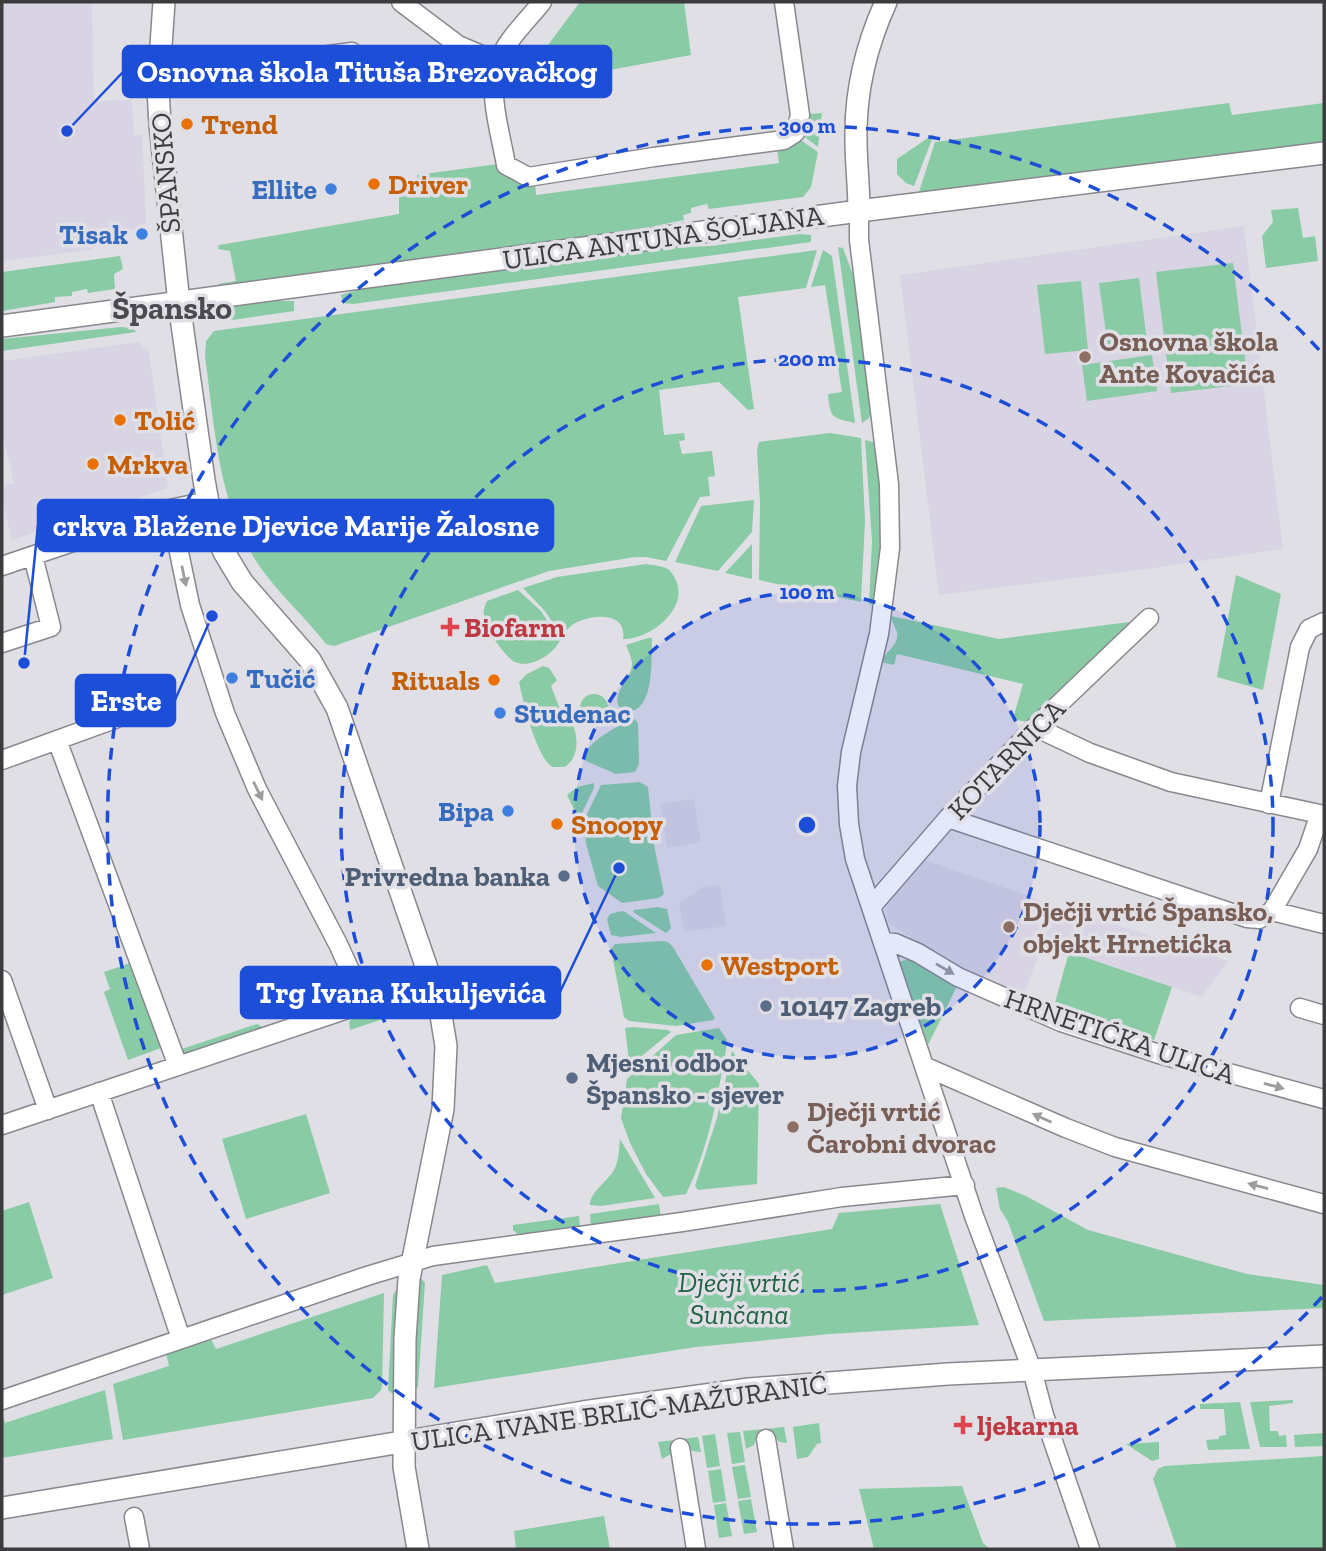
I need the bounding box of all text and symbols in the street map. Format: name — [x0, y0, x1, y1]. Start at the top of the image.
callout: Osnovna škola Tituša Brezovačkog — [123, 46, 611, 97]
text: Osnovna škola Tituša Brezovačkog — [137, 54, 597, 90]
place label: Trend — [201, 108, 278, 141]
street label: ŠPANSKO — [144, 111, 187, 235]
text: 300 m — [778, 113, 836, 138]
marker: Trend — [179, 116, 195, 132]
place label: Driver — [388, 168, 468, 201]
place label: Ellite — [251, 173, 317, 206]
marker: Driver — [366, 176, 382, 192]
marker: Ellite — [323, 181, 339, 197]
street label: ULICA ANTUNA ŠOLJANA — [501, 199, 826, 276]
place label: Tisak — [59, 218, 129, 251]
marker: Tisak — [134, 226, 150, 242]
district label: Špansko — [112, 289, 232, 327]
place label: Osnovna škola Ante Kovačića — [1099, 325, 1278, 390]
text: 200 m — [778, 346, 836, 371]
marker: Osnovna škola Ante Kovačića — [1077, 349, 1093, 365]
place label: Tolić — [134, 404, 195, 437]
marker: Tolić — [112, 412, 128, 428]
place label: Mrkva — [107, 448, 188, 481]
marker: Mrkva — [85, 456, 101, 472]
callout: crkva Blažene Djevice Marije Žalosne — [38, 500, 553, 551]
text: crkva Blažene Djevice Marije Žalosne — [53, 508, 539, 544]
one-way arrow — [179, 565, 190, 587]
text: 100 m — [780, 579, 835, 604]
place label: Biofarm — [464, 611, 566, 644]
marker: Biofarm — [442, 619, 458, 635]
place label: Tučić — [246, 662, 315, 695]
place label: Rituals — [391, 664, 480, 697]
marker: Tučić — [224, 670, 240, 686]
marker: Rituals — [486, 672, 502, 688]
callout: Erste — [76, 675, 175, 726]
text: Erste — [90, 683, 162, 719]
street label: KOTARNICA — [941, 692, 1072, 826]
place label: Studenac — [514, 697, 631, 730]
marker: Studenac — [492, 705, 508, 721]
one-way arrow — [252, 781, 264, 801]
place label: Bipa — [438, 795, 494, 828]
marker: Bipa — [500, 803, 516, 819]
place label: Snoopy — [571, 808, 663, 841]
centre of rings — [795, 813, 819, 837]
marker: Snoopy — [549, 816, 565, 832]
place label: Privredna banka — [344, 860, 550, 893]
marker: Privredna banka — [556, 868, 572, 884]
place label: Dječji vrtić Špansko, objekt Hrnetićka — [1023, 895, 1273, 960]
marker: Dječji vrtić Špansko, objekt Hrnetićka — [1001, 919, 1017, 935]
place label: Westport — [721, 949, 840, 982]
marker: Westport — [699, 957, 715, 973]
one-way arrow — [936, 963, 955, 975]
callout: Trg Ivana Kukuljevića — [241, 967, 560, 1018]
text: Trg Ivana Kukuljevića — [256, 975, 546, 1011]
street label: HRNETIĆKA ULICA — [1000, 982, 1240, 1092]
place label: 10147 Zagreb — [780, 990, 941, 1023]
marker: 10147 Zagreb — [758, 998, 774, 1014]
place label: Mjesni odbor Špansko - sjever — [586, 1046, 784, 1111]
marker: Mjesni odbor Špansko - sjever — [564, 1070, 580, 1086]
one-way arrow — [1263, 1081, 1285, 1092]
place label: Dječji vrtić Čarobni dvorac — [807, 1095, 996, 1160]
one-way arrow — [1031, 1112, 1052, 1123]
marker: Dječji vrtić Čarobni dvorac — [785, 1119, 801, 1135]
one-way arrow — [1248, 1180, 1269, 1190]
park label: Dječji vrtić Sunčana — [678, 1266, 800, 1331]
street label: ULICA IVANE BRLIĆ-MAŽURANIĆ — [409, 1367, 829, 1458]
place label: ljekarna — [977, 1409, 1079, 1442]
marker: ljekarna — [955, 1417, 971, 1433]

